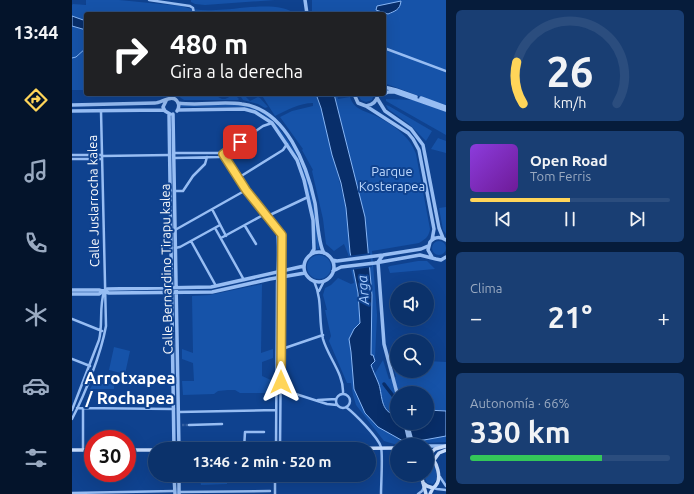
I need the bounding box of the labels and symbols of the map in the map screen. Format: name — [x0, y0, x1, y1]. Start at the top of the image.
pin — [223, 125, 257, 159]
street label: Calle Juslarrocha kalea — [85, 135, 101, 267]
park label: Parque Kosterapea — [359, 164, 425, 193]
street label: Calle Bernardino Tirapu kalea — [158, 184, 174, 354]
water label: Arga — [354, 274, 372, 306]
position arrow — [260, 361, 302, 403]
district label: Arrotxapea / Rochapea — [85, 368, 176, 407]
speed limit sign: 30 — [84, 430, 136, 482]

